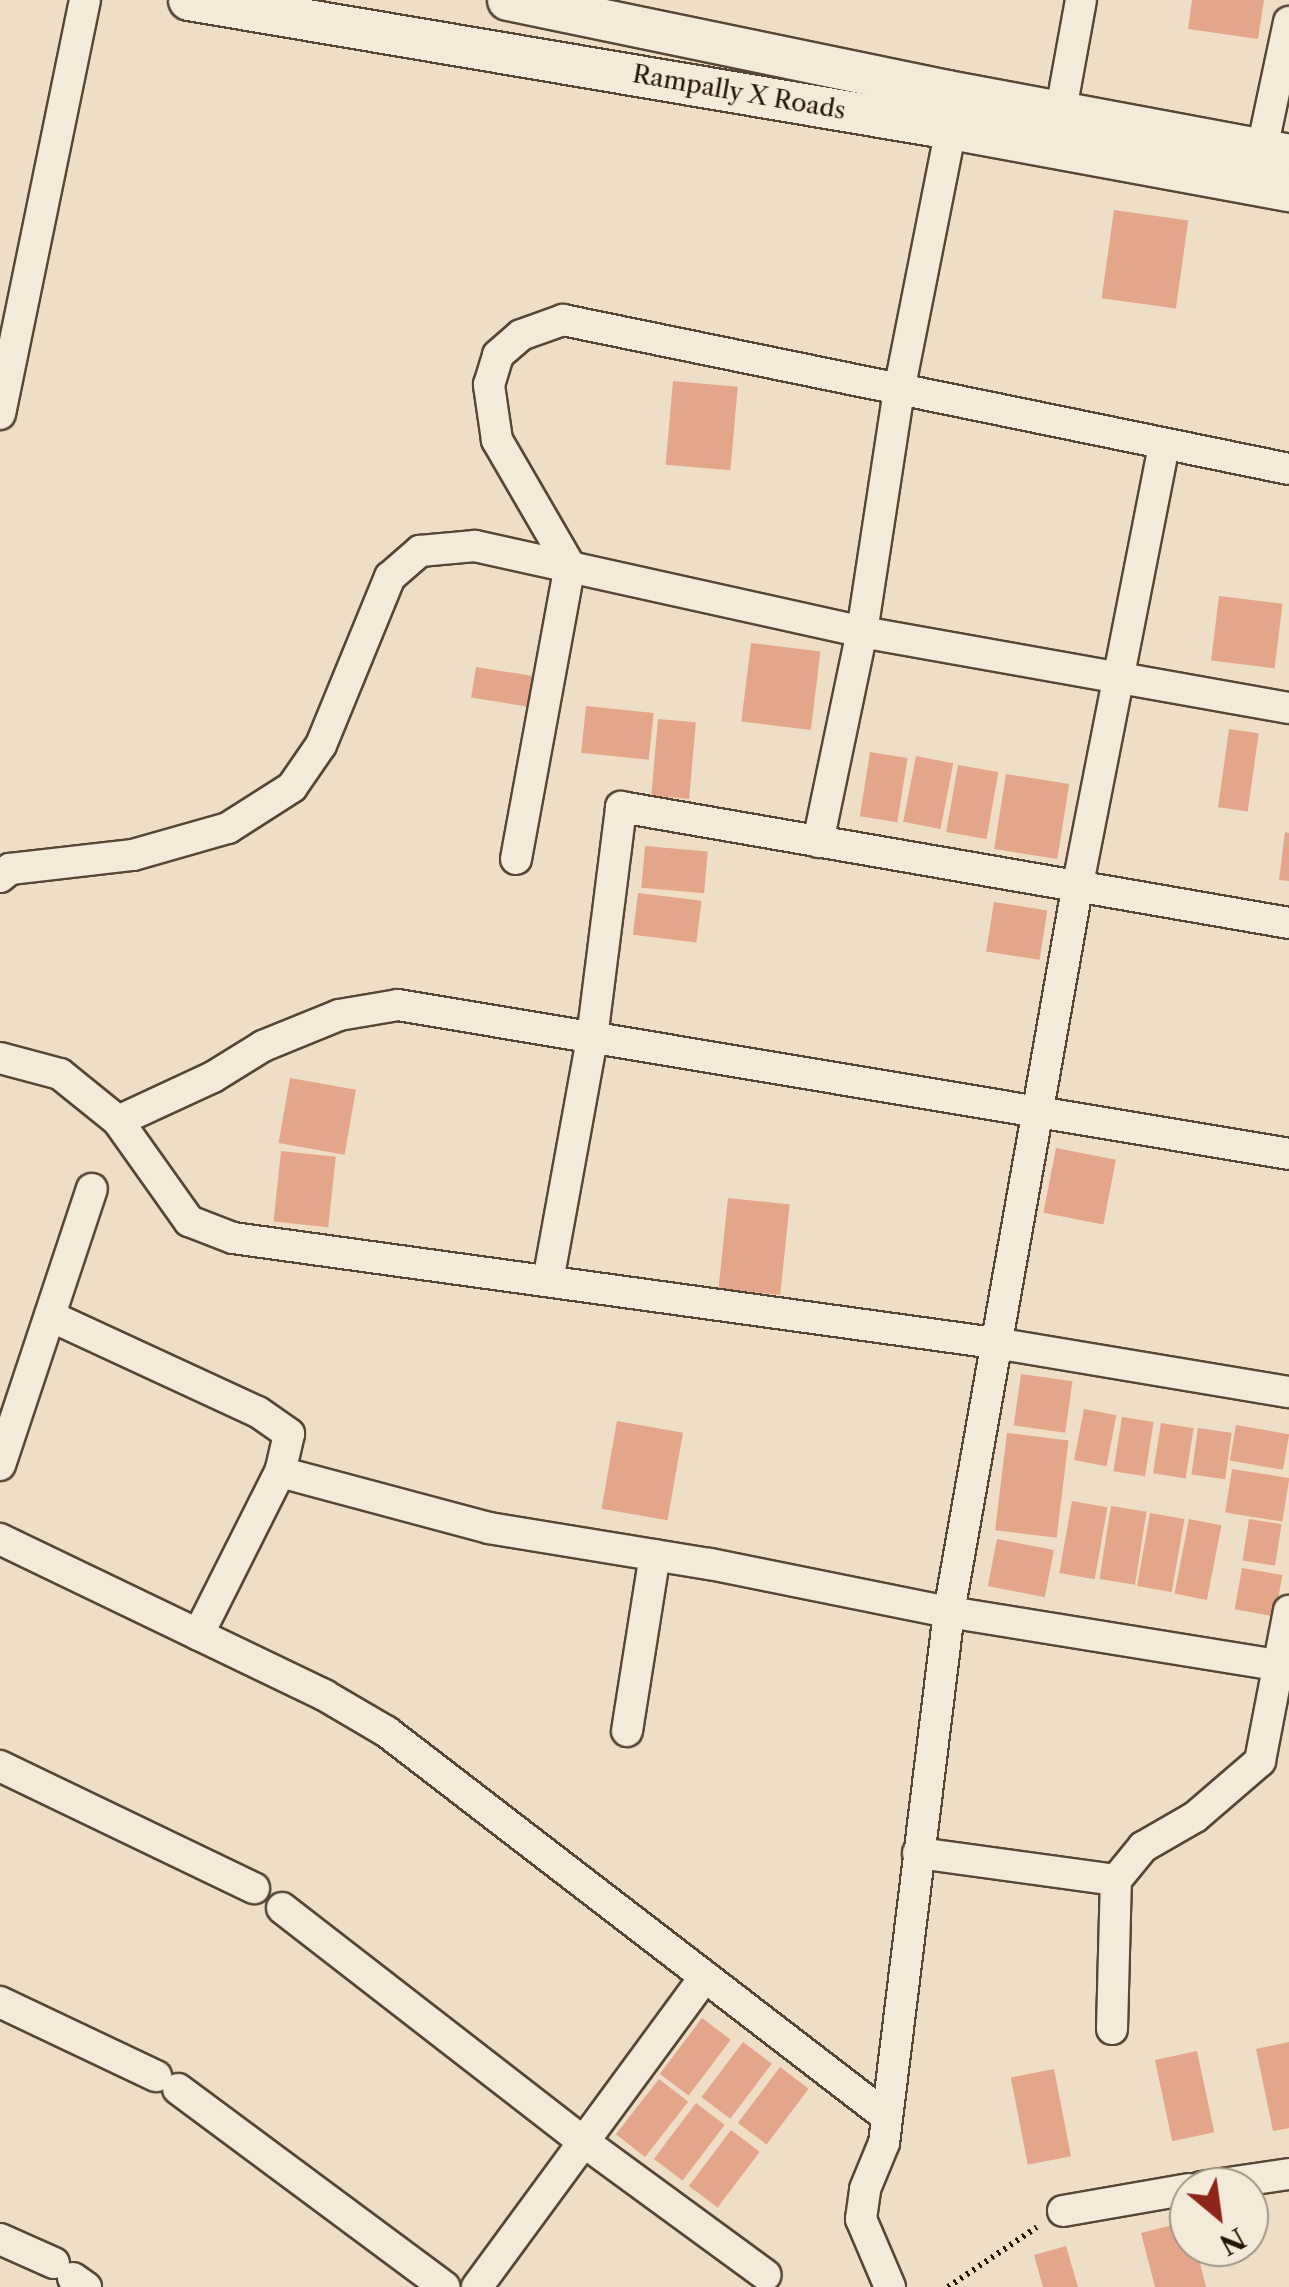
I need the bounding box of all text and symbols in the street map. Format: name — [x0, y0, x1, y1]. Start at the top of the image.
street label: Rampally X Roads — [629, 59, 849, 127]
north arrow — [1169, 2167, 1269, 2267]
text: N — [1214, 2221, 1251, 2262]

